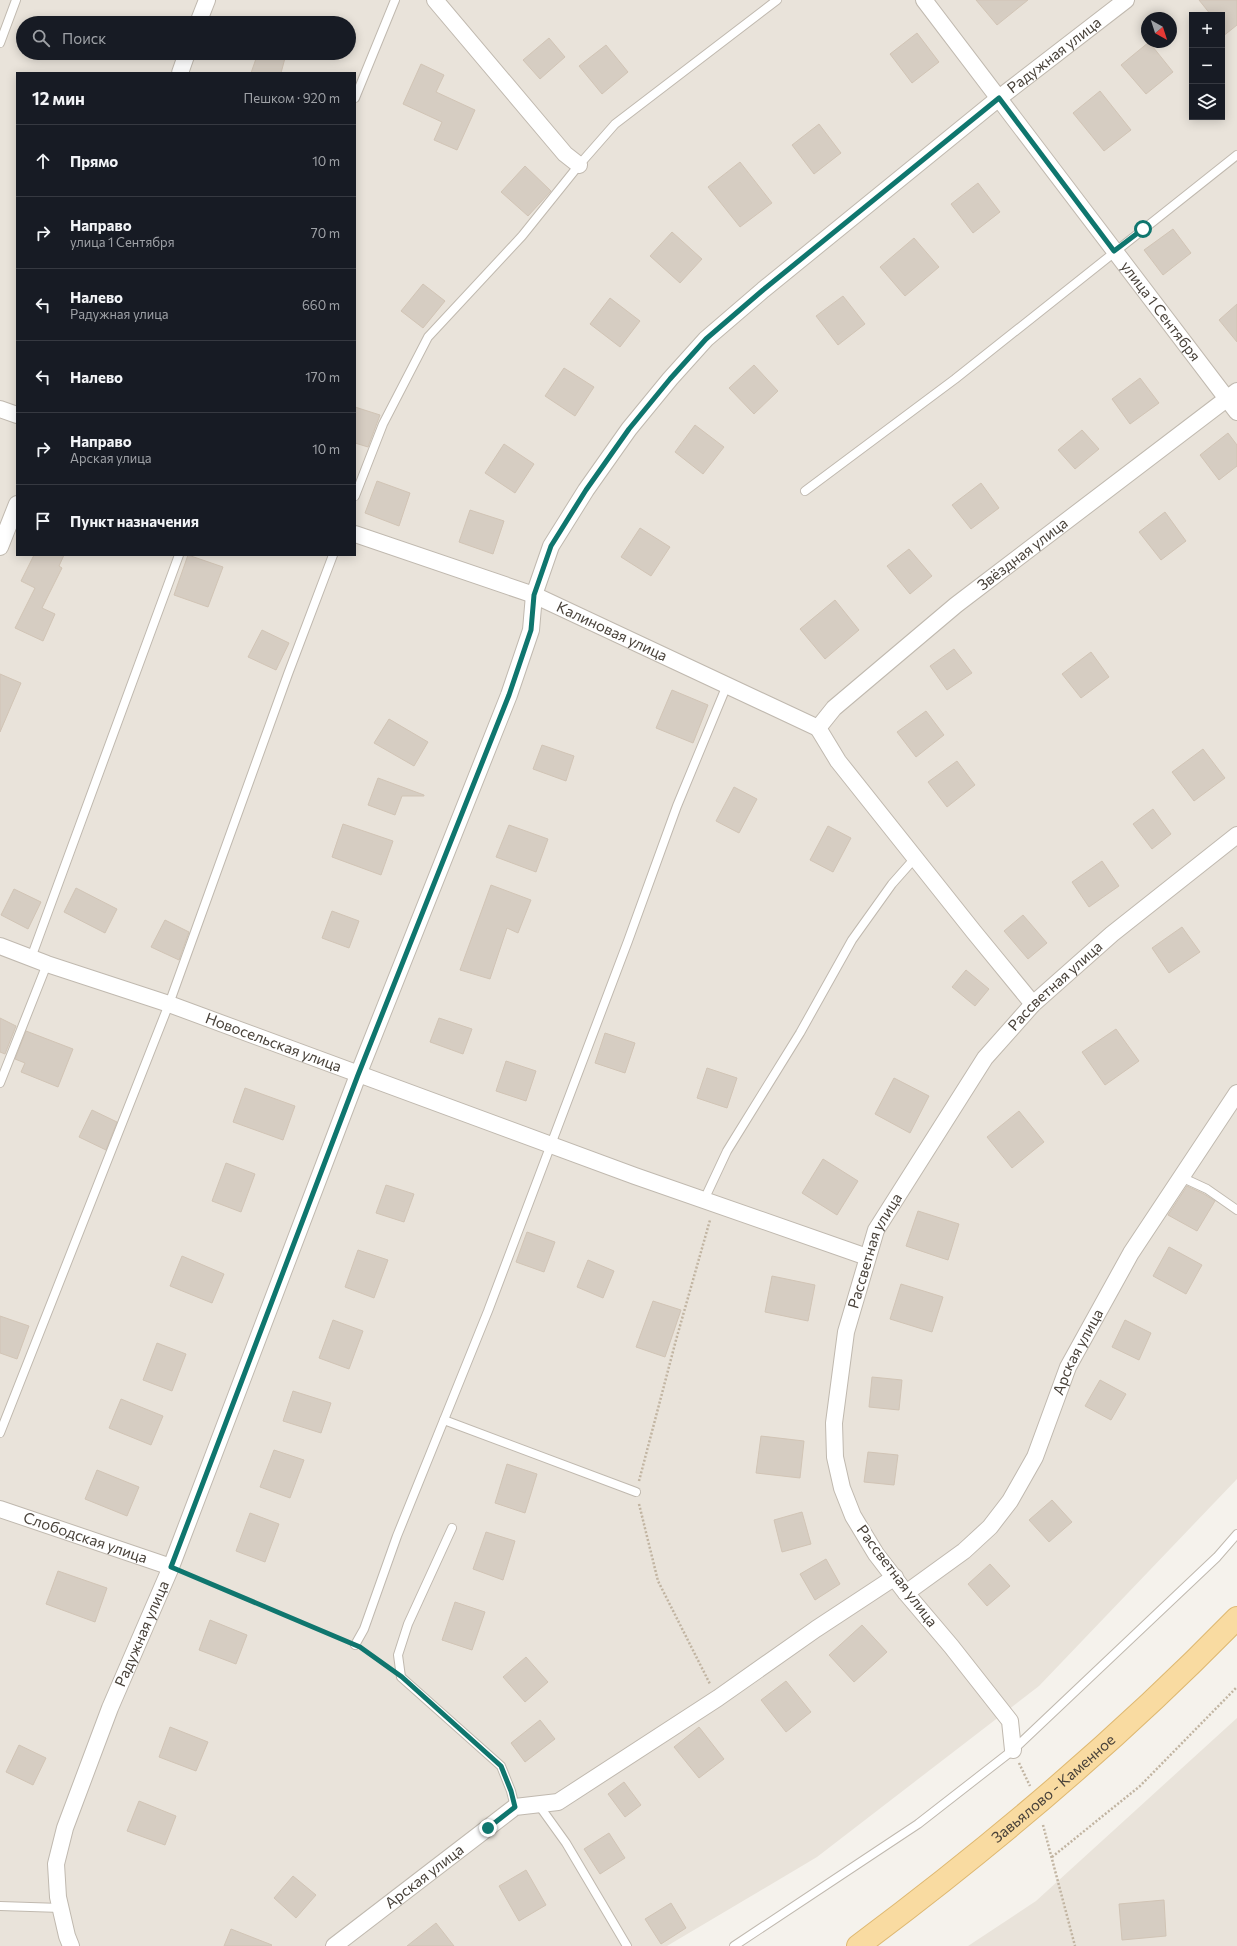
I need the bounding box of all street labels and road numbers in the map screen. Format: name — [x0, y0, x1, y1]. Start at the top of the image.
street label: Радужная улица — [1003, 13, 1104, 96]
street label: улица 1 Сентября — [1118, 257, 1205, 364]
street label: Звёздная улица — [973, 513, 1071, 594]
street label: Калиновая улица — [554, 597, 670, 664]
street label: Рассветная улица — [1003, 937, 1106, 1034]
street label: Новосельская улица — [203, 1008, 344, 1075]
street label: Рассветная улица — [843, 1189, 905, 1310]
street label: Арская улица — [1049, 1305, 1106, 1397]
street label: Слободская улица — [21, 1508, 150, 1566]
street label: Рассветная улица — [854, 1521, 942, 1630]
street label: Радужная улица — [110, 1578, 172, 1689]
street label: Завьялово - Каменное — [988, 1730, 1118, 1846]
street label: Арская улица — [381, 1840, 467, 1912]

